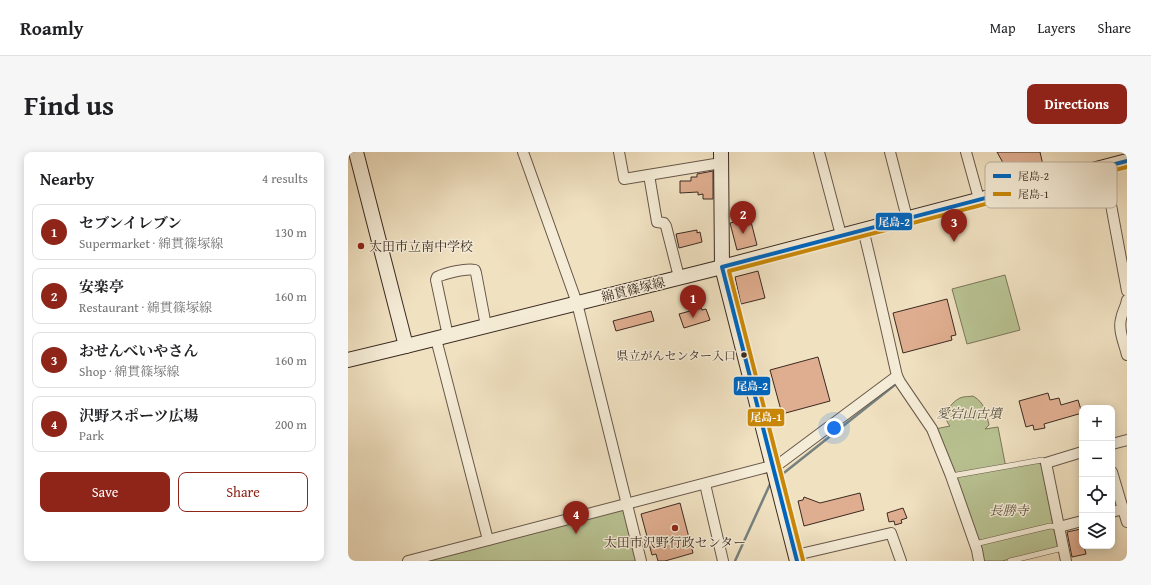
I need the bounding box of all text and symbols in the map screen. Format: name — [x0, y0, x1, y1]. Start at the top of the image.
text: Roamly — [20, 14, 84, 42]
text: Map — [990, 18, 1016, 38]
text: Layers — [1038, 18, 1076, 38]
text: Share — [1098, 18, 1131, 38]
text: Find us — [24, 84, 114, 125]
button: Directions — [1027, 84, 1127, 124]
legend — [985, 162, 1117, 208]
text: Nearby — [40, 166, 94, 191]
text: 尾島-2 — [1018, 168, 1049, 184]
text: 4 results — [262, 169, 308, 188]
text: 尾島-1 — [1018, 186, 1049, 202]
pin: 2 — [730, 201, 756, 234]
pin: 3 — [941, 209, 967, 242]
text: セブンイレブン — [79, 212, 182, 233]
line badge: 尾島-2 — [875, 212, 913, 231]
text: 尾島-2 — [878, 214, 910, 230]
text: 1 — [51, 223, 57, 242]
text: 130 m — [275, 223, 307, 242]
text: Supermarket · 綿貫篠塚線 — [79, 234, 223, 253]
place label: 太田市立南中学校 — [369, 237, 473, 256]
marker: 太田市立南中学校 — [356, 241, 366, 251]
street label: 綿貫篠塚線 — [599, 272, 667, 307]
text: 安楽亭 — [79, 276, 124, 297]
pin: 1 — [680, 285, 706, 318]
text: 2 — [51, 287, 57, 306]
text: 160 m — [275, 287, 307, 306]
text: Restaurant · 綿貫篠塚線 — [79, 298, 212, 317]
text: おせんべいやさん — [79, 340, 198, 361]
place label: 県立がんセンター入口 — [616, 347, 736, 364]
marker: 県立がんセンター入口 — [739, 350, 749, 360]
text: 3 — [51, 351, 57, 370]
text: 160 m — [275, 351, 307, 370]
text: Shop · 綿貫篠塚線 — [79, 362, 179, 381]
line badge: 尾島-2 — [733, 376, 771, 396]
text: 尾島-2 — [736, 378, 768, 394]
park label: 愛宕山古墳 — [936, 404, 1003, 423]
text: 沢野スポーツ広場 — [79, 405, 198, 426]
map controls — [1079, 405, 1115, 549]
button: + — [1079, 405, 1115, 441]
line badge: 尾島-1 — [747, 408, 785, 427]
text: 尾島-1 — [750, 409, 782, 425]
text: 4 — [51, 415, 57, 434]
text: 200 m — [275, 415, 307, 434]
your location — [824, 418, 844, 438]
text: Park — [79, 426, 104, 445]
button: − — [1079, 441, 1115, 477]
button: Save — [40, 472, 170, 512]
button: Share — [178, 472, 308, 512]
button: locate — [1079, 477, 1115, 513]
pin: 4 — [563, 501, 589, 534]
park label: 長勝寺 — [989, 501, 1030, 520]
button: layers — [1079, 513, 1115, 549]
marker: 太田市沢野行政センター — [670, 523, 680, 533]
place label: 太田市沢野行政センター — [604, 533, 746, 552]

